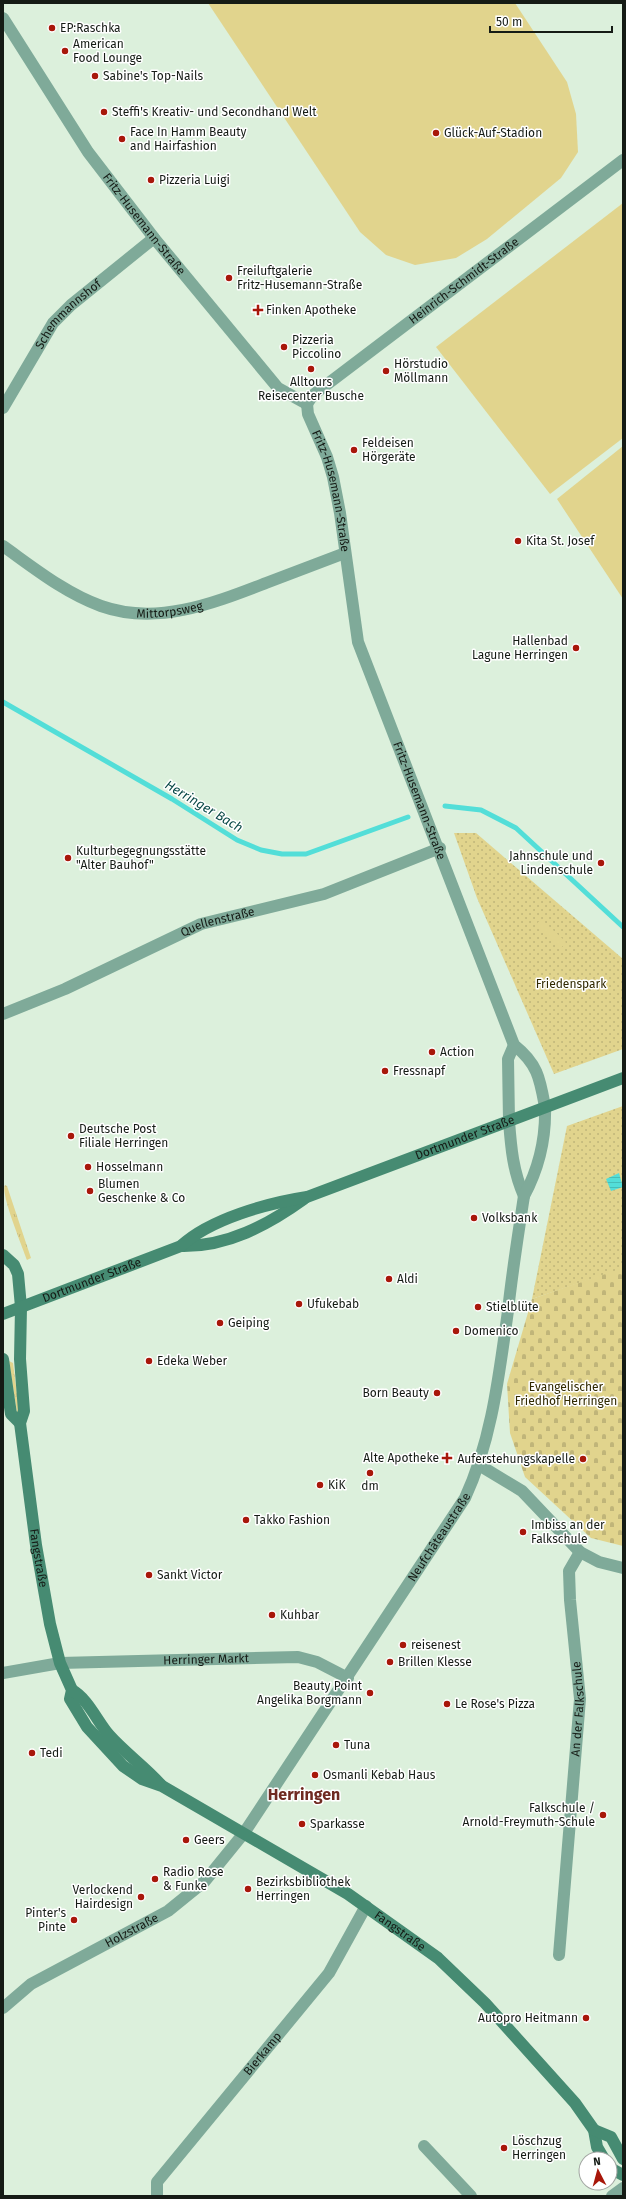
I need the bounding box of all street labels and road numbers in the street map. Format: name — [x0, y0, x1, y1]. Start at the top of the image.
street label: Fritz-Husemann-Straße — [100, 170, 188, 278]
street label: Heinrich-Schmidt-Straße — [406, 235, 521, 327]
street label: Schemmannshof — [32, 276, 104, 352]
street label: Fritz-Husemann-Straße — [309, 428, 352, 553]
street label: Mittorpsweg — [136, 598, 205, 621]
street label: Fritz-Husemann-Straße — [390, 740, 449, 862]
street label: Quellenstraße — [178, 904, 256, 940]
street label: Dortmunder Straße — [413, 1113, 516, 1163]
street label: Dortmunder Straße — [40, 1255, 143, 1305]
street label: Neufchâteaustraße — [405, 1491, 473, 1584]
street label: Fangstraße — [27, 1528, 50, 1589]
street label: Herringer Markt — [163, 1651, 250, 1667]
street label: An der Falkschule — [568, 1661, 587, 1757]
street label: Fangstraße — [372, 1908, 428, 1954]
street label: Holzstraße — [103, 1910, 161, 1950]
street label: Bierkamp — [241, 2029, 284, 2078]

